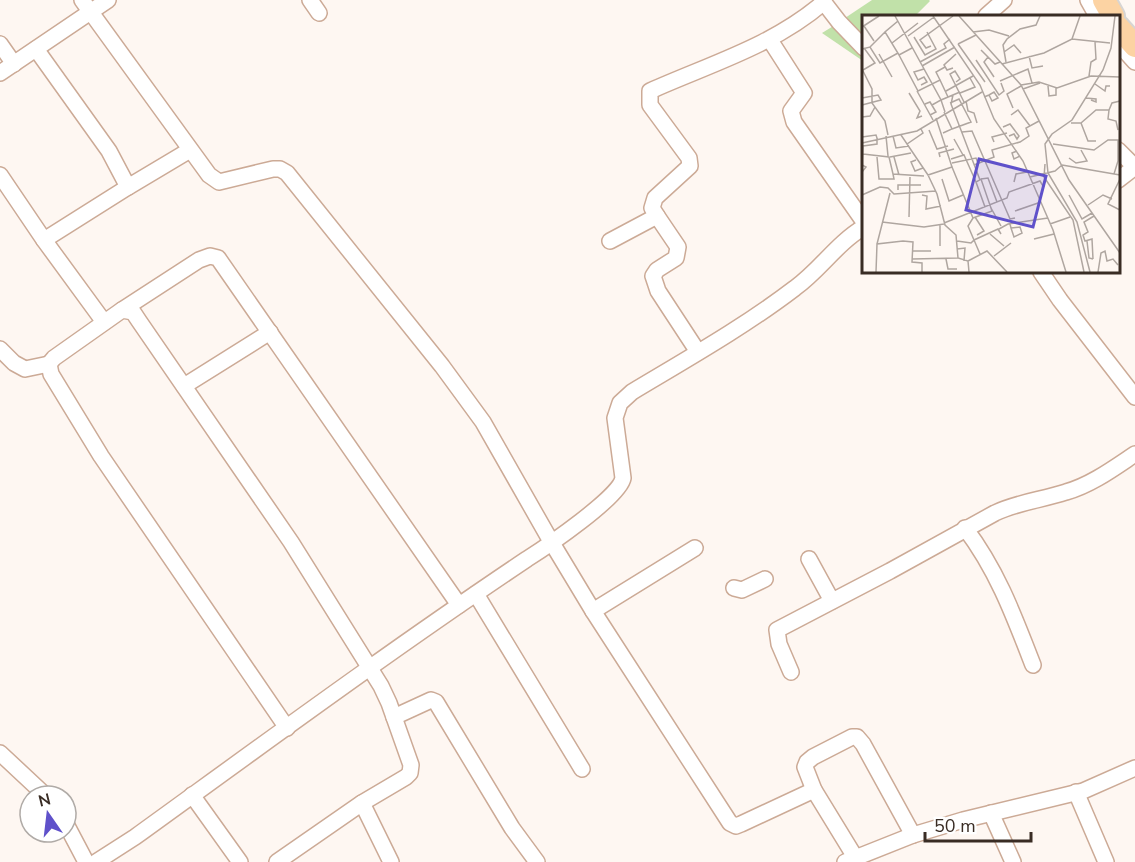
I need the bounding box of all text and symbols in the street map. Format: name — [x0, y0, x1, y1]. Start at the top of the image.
inset map — [862, 15, 1120, 273]
north arrow — [18, 784, 78, 844]
text: N — [36, 788, 53, 813]
scale bar — [925, 805, 1032, 843]
text: 50 m — [934, 814, 976, 838]

